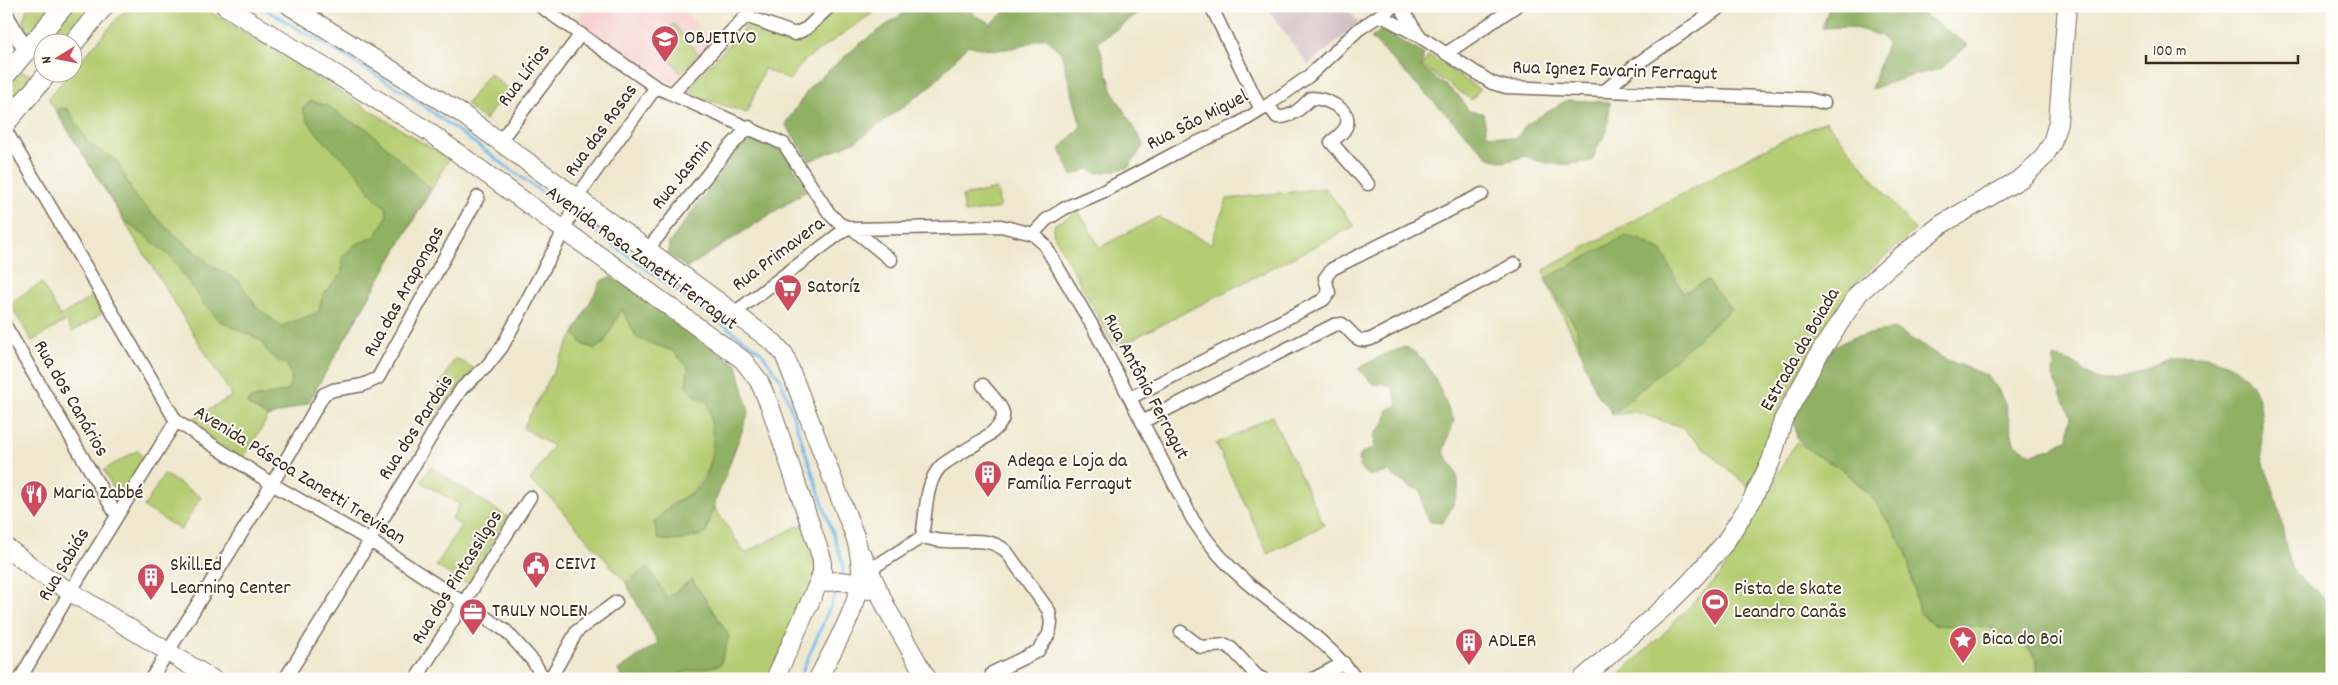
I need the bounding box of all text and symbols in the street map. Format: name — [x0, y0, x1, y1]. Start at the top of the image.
school or university icon: OBJETIVO — [650, 24, 680, 63]
place label: OBJETIVO — [684, 25, 757, 53]
north arrow — [32, 32, 82, 82]
scale bar — [2146, 32, 2298, 64]
street label: Rua Lírios — [492, 39, 558, 113]
text: 100 m — [2153, 41, 2186, 63]
street label: Rua Ignez Favarin Ferragut — [1512, 54, 1718, 90]
text: N — [37, 55, 58, 65]
street label: Rua das Rosas — [559, 79, 645, 183]
street label: Rua São Miguel — [1142, 83, 1254, 159]
street label: Rua Jasmin — [646, 134, 720, 216]
street label: Avenida Rosa Zanetti Ferragut — [539, 180, 743, 338]
street label: Rua Primavera — [727, 210, 832, 299]
street label: Rua das Arapongas — [357, 221, 453, 363]
supermarket icon: Satoríz — [773, 273, 803, 312]
place label: Satoríz — [807, 274, 861, 302]
street label: Estrada da Boiada — [1754, 282, 1848, 417]
street label: Rua Antônio Ferragut — [1095, 309, 1195, 465]
street label: Rua dos Canários — [25, 335, 115, 463]
street label: Rua dos Pardais — [372, 370, 462, 486]
street label: Avenida Páscoa Zanetti Trevisan — [188, 399, 410, 553]
place label: Adega e Loja da Família Ferragut — [1007, 448, 1132, 499]
building icon: Adega e Loja da Família Ferragut — [973, 459, 1003, 498]
restaurant icon: Maria Zabbé — [19, 479, 49, 518]
place label: Maria Zabbé — [53, 480, 143, 508]
street label: Rua dos Pintassilgos — [405, 505, 511, 651]
street label: Rua Sabiás — [32, 523, 98, 607]
public building icon: CEIVI — [521, 550, 551, 589]
place label: CEIVI — [555, 551, 596, 579]
place label: Skill.Ed Learning Center — [170, 552, 291, 603]
building icon: Skill.Ed Learning Center — [136, 562, 166, 601]
place label: Pista de Skate Leandro Canãs — [1734, 576, 1847, 627]
sports icon: Pista de Skate Leandro Canãs — [1700, 587, 1730, 626]
office icon: TRULY NOLEN — [458, 597, 488, 636]
place label: TRULY NOLEN — [492, 598, 588, 626]
place icon: Bica do Boi — [1948, 625, 1978, 664]
place label: Bica do Boi — [1982, 626, 2062, 654]
building icon: ADLER — [1454, 627, 1484, 666]
place label: ADLER — [1488, 628, 1536, 656]

